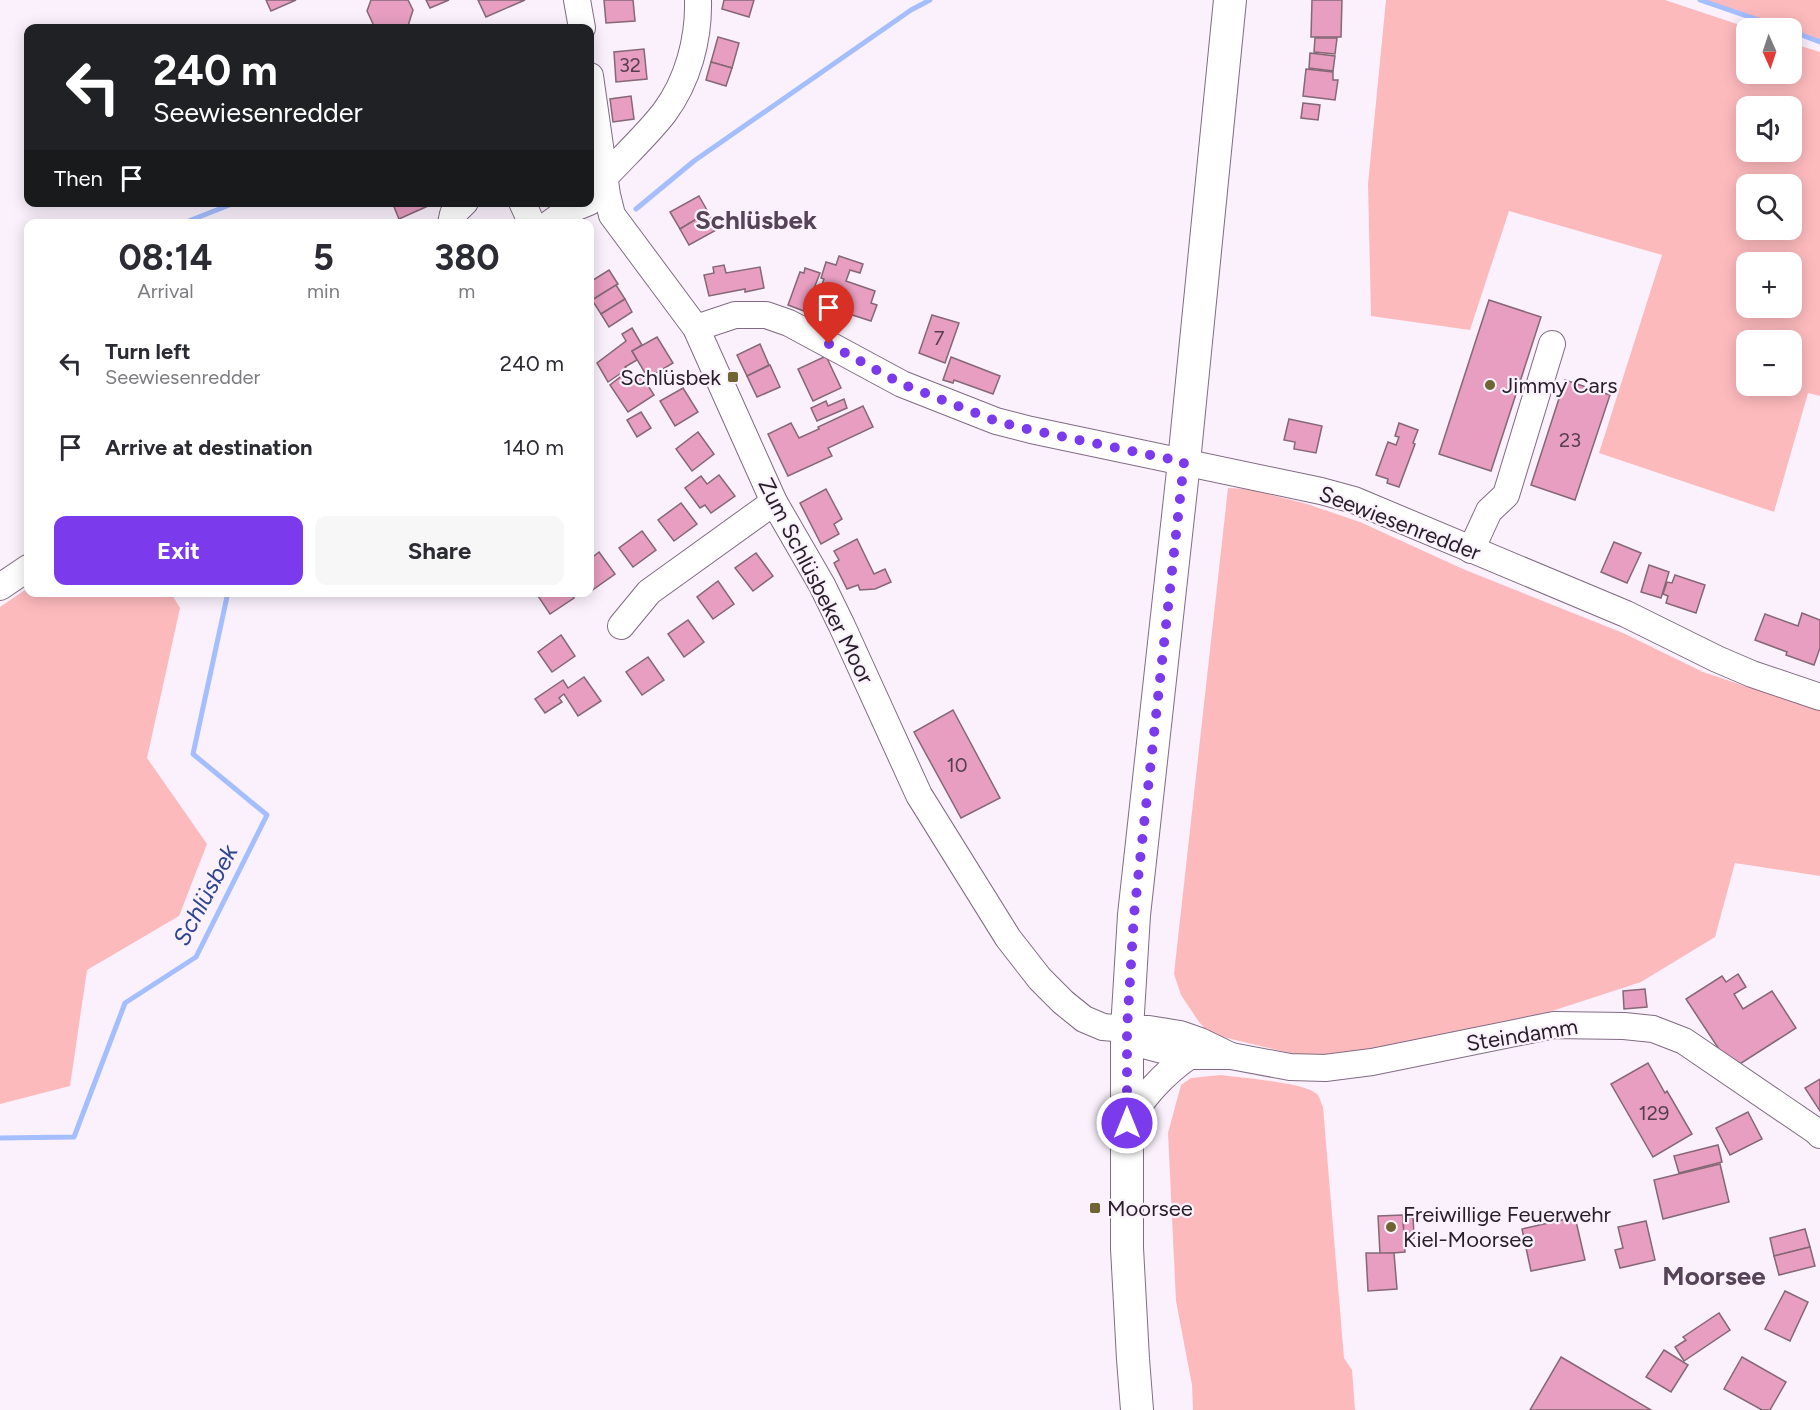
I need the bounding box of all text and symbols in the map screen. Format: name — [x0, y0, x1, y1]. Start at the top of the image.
north arrow — [1736, 18, 1802, 84]
map controls — [1736, 18, 1802, 396]
text: 240 m — [153, 45, 278, 96]
icon: left — [54, 48, 132, 126]
house number: 32 — [619, 53, 641, 77]
text: Seewiesenredder — [153, 96, 363, 129]
button: sound — [1736, 96, 1802, 162]
icon: arrive — [115, 162, 148, 195]
text: Then — [54, 165, 103, 192]
button: search — [1736, 174, 1802, 240]
district label: Schlüsbek — [695, 204, 817, 236]
text: 08:14 — [118, 236, 213, 279]
text: 5 — [313, 236, 334, 279]
text: 380 — [434, 236, 500, 279]
button: + — [1736, 252, 1802, 318]
text: Arrival — [137, 279, 194, 303]
text: min — [307, 279, 340, 303]
text: m — [458, 279, 475, 303]
pin — [803, 282, 854, 344]
icon: arrive — [812, 291, 845, 324]
house number: 7 — [934, 326, 945, 350]
button: − — [1736, 330, 1802, 396]
text: Turn left — [105, 338, 191, 365]
icon: left — [54, 347, 87, 380]
text: 240 m — [500, 350, 564, 377]
place label: Schlüsbek — [620, 364, 721, 391]
text: Seewiesenredder — [105, 365, 260, 389]
marker: Schlüsbek — [726, 370, 740, 384]
place label: Jimmy Cars — [1502, 372, 1618, 399]
marker: Jimmy Cars — [1483, 378, 1497, 392]
house number: 23 — [1559, 428, 1581, 452]
icon: arrive — [54, 431, 87, 464]
text: Arrive at destination — [105, 434, 313, 461]
text: 140 m — [503, 434, 564, 461]
street label: Zum Schlüsbeker Moor — [752, 474, 880, 689]
street label: Seewiesenredder — [1315, 480, 1485, 566]
button: Exit — [54, 516, 303, 585]
button: Share — [315, 516, 564, 585]
house number: 10 — [946, 753, 968, 777]
water label: Schlüsbek — [166, 838, 244, 950]
street label: Steindamm — [1464, 1013, 1580, 1057]
position arrow — [1095, 1091, 1159, 1155]
house number: 129 — [1639, 1101, 1669, 1125]
place label: Moorsee — [1107, 1195, 1193, 1222]
marker: Moorsee — [1088, 1201, 1102, 1215]
place label: Freiwillige Feuerwehr Kiel-Moorsee — [1403, 1201, 1612, 1253]
marker: Freiwillige Feuerwehr Kiel-Moorsee — [1384, 1220, 1398, 1234]
district label: Moorsee — [1662, 1260, 1766, 1292]

